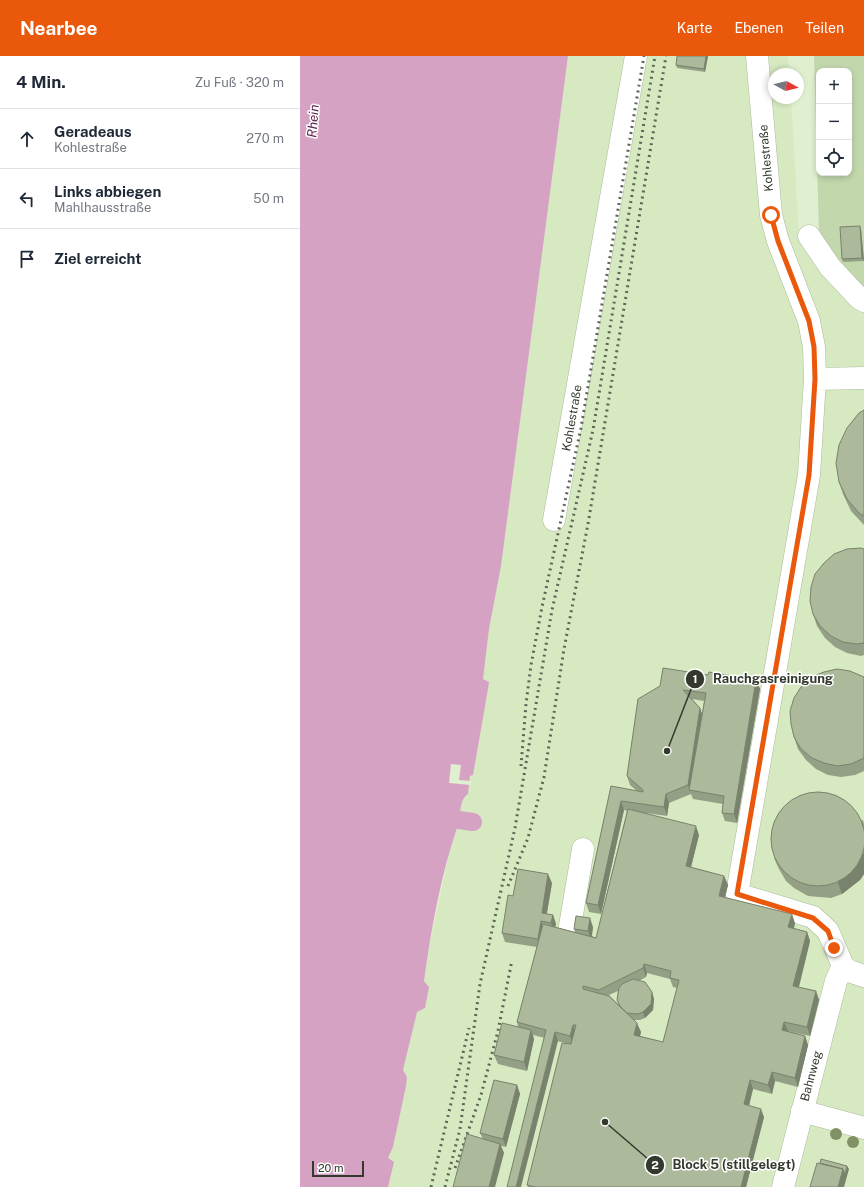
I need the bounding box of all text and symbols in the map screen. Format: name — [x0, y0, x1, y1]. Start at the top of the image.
text: Nearbee — [20, 17, 98, 39]
text: Karte — [677, 20, 712, 36]
text: Ebenen — [734, 20, 783, 36]
text: Teilen — [805, 20, 844, 36]
north arrow — [768, 68, 804, 104]
map controls — [816, 68, 852, 176]
button: + — [816, 68, 852, 104]
text: 4 Min. — [16, 72, 66, 92]
text: Zu Fuß · 320 m — [195, 75, 284, 90]
water label: Rhein — [304, 104, 322, 138]
button: − — [816, 104, 852, 140]
text: Geradeaus — [54, 123, 132, 140]
street label: Kohlestraße — [756, 124, 776, 192]
icon: ahead — [16, 128, 38, 150]
text: 270 m — [246, 131, 284, 146]
text: Kohlestraße — [54, 140, 127, 155]
button: locate — [816, 140, 852, 176]
text: Links abbiegen — [54, 183, 161, 200]
icon: left — [16, 188, 38, 210]
text: 50 m — [253, 191, 284, 206]
text: Mahlhausstraße — [54, 200, 151, 215]
route start — [762, 206, 780, 224]
icon: arrive — [16, 248, 38, 270]
text: Ziel erreicht — [54, 250, 141, 267]
street label: Kohlestraße — [559, 383, 585, 452]
callout: Rauchgasreinigung — [685, 666, 841, 691]
text: Rauchgasreinigung — [713, 671, 833, 686]
text: 1 — [692, 672, 698, 686]
route end — [825, 939, 843, 957]
street label: Bahnweg — [798, 1049, 824, 1103]
callout: Block 5 (stillgelegt) — [645, 1152, 804, 1177]
text: Block 5 (stillgelegt) — [672, 1157, 796, 1172]
text: 2 — [651, 1158, 659, 1172]
scale bar — [312, 1159, 364, 1178]
text: 20 m — [318, 1162, 343, 1174]

